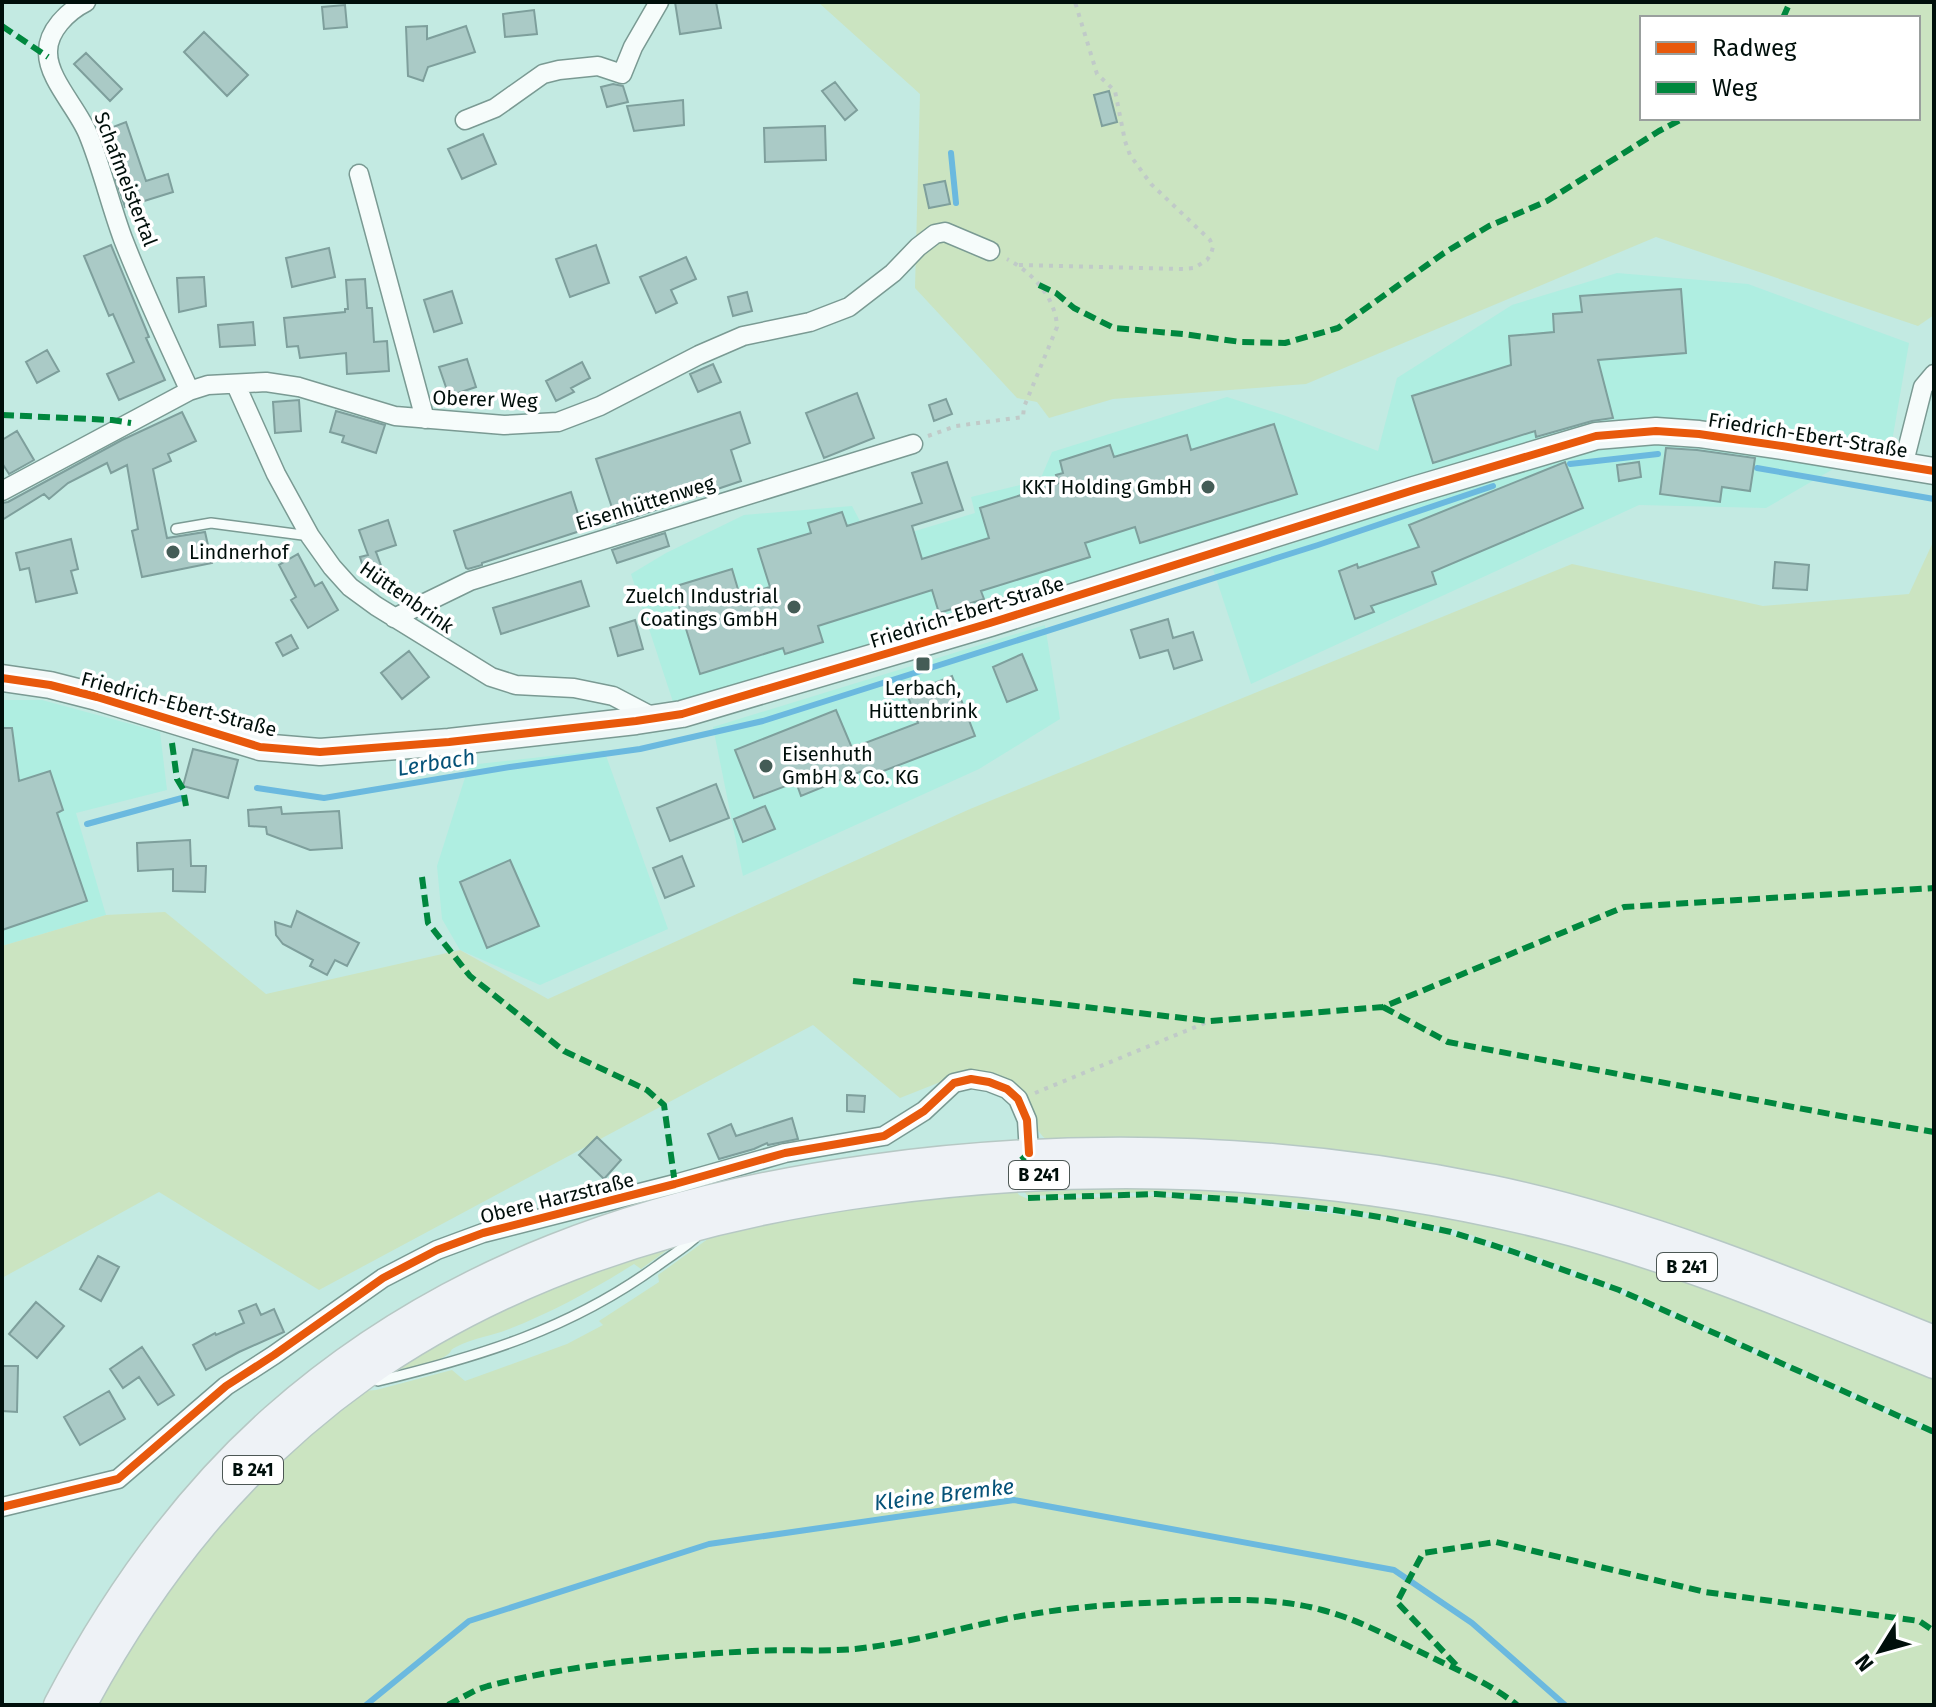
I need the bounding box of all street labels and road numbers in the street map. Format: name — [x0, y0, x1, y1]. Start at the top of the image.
street label: Schafmeistertal — [89, 108, 163, 250]
street label: Oberer Weg — [432, 385, 539, 413]
street label: Friedrich-Ebert-Straße — [1707, 407, 1909, 463]
street label: Eisenhüttenweg — [573, 470, 718, 536]
street label: Hüttenbrink — [355, 556, 459, 639]
street label: Friedrich-Ebert-Straße — [867, 571, 1067, 653]
street label: Friedrich-Ebert-Straße — [78, 666, 280, 742]
road number: B 241 — [1009, 1161, 1069, 1189]
street label: Obere Harzstraße — [478, 1167, 636, 1229]
road number: B 241 — [1657, 1253, 1717, 1281]
road number: B 241 — [223, 1456, 283, 1484]

